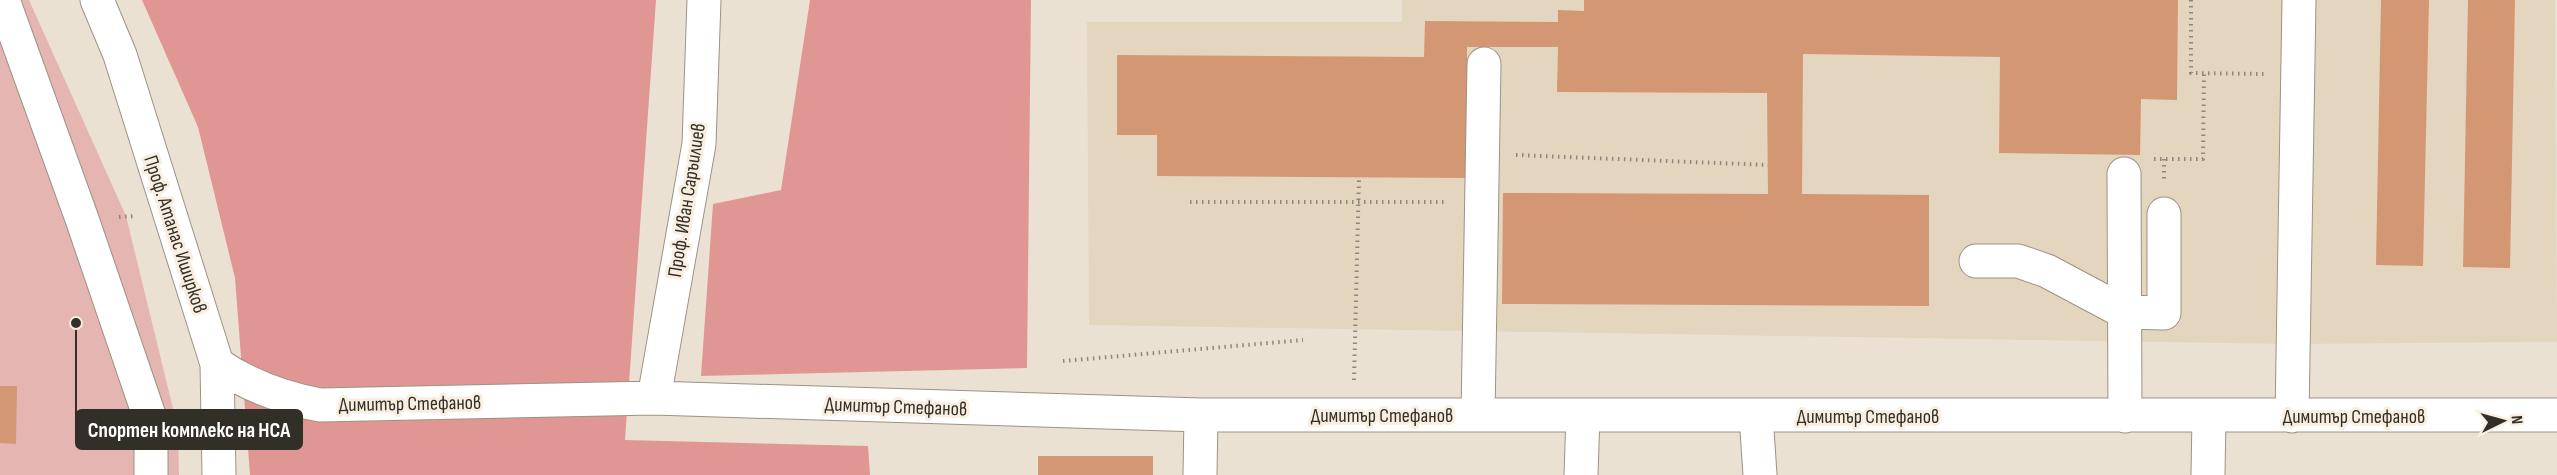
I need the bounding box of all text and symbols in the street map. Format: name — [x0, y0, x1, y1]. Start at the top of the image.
street label: Проф. Иван Саръилиев — [663, 121, 711, 279]
street label: Проф. Атанас Иширков — [138, 152, 212, 316]
street label: Димитър Стефанов — [339, 391, 482, 417]
north arrow — [2473, 391, 2533, 451]
street label: Димитър Стефанов — [824, 393, 968, 421]
street label: Димитър Стефанов — [1311, 404, 1453, 428]
street label: Димитър Стефанов — [1797, 405, 1939, 429]
street label: Димитър Стефанов — [2283, 405, 2425, 429]
callout: Спортен комплекс на НСА — [76, 410, 302, 449]
text: N — [2507, 415, 2526, 425]
text: Спортен комплекс на НСА — [88, 418, 291, 443]

